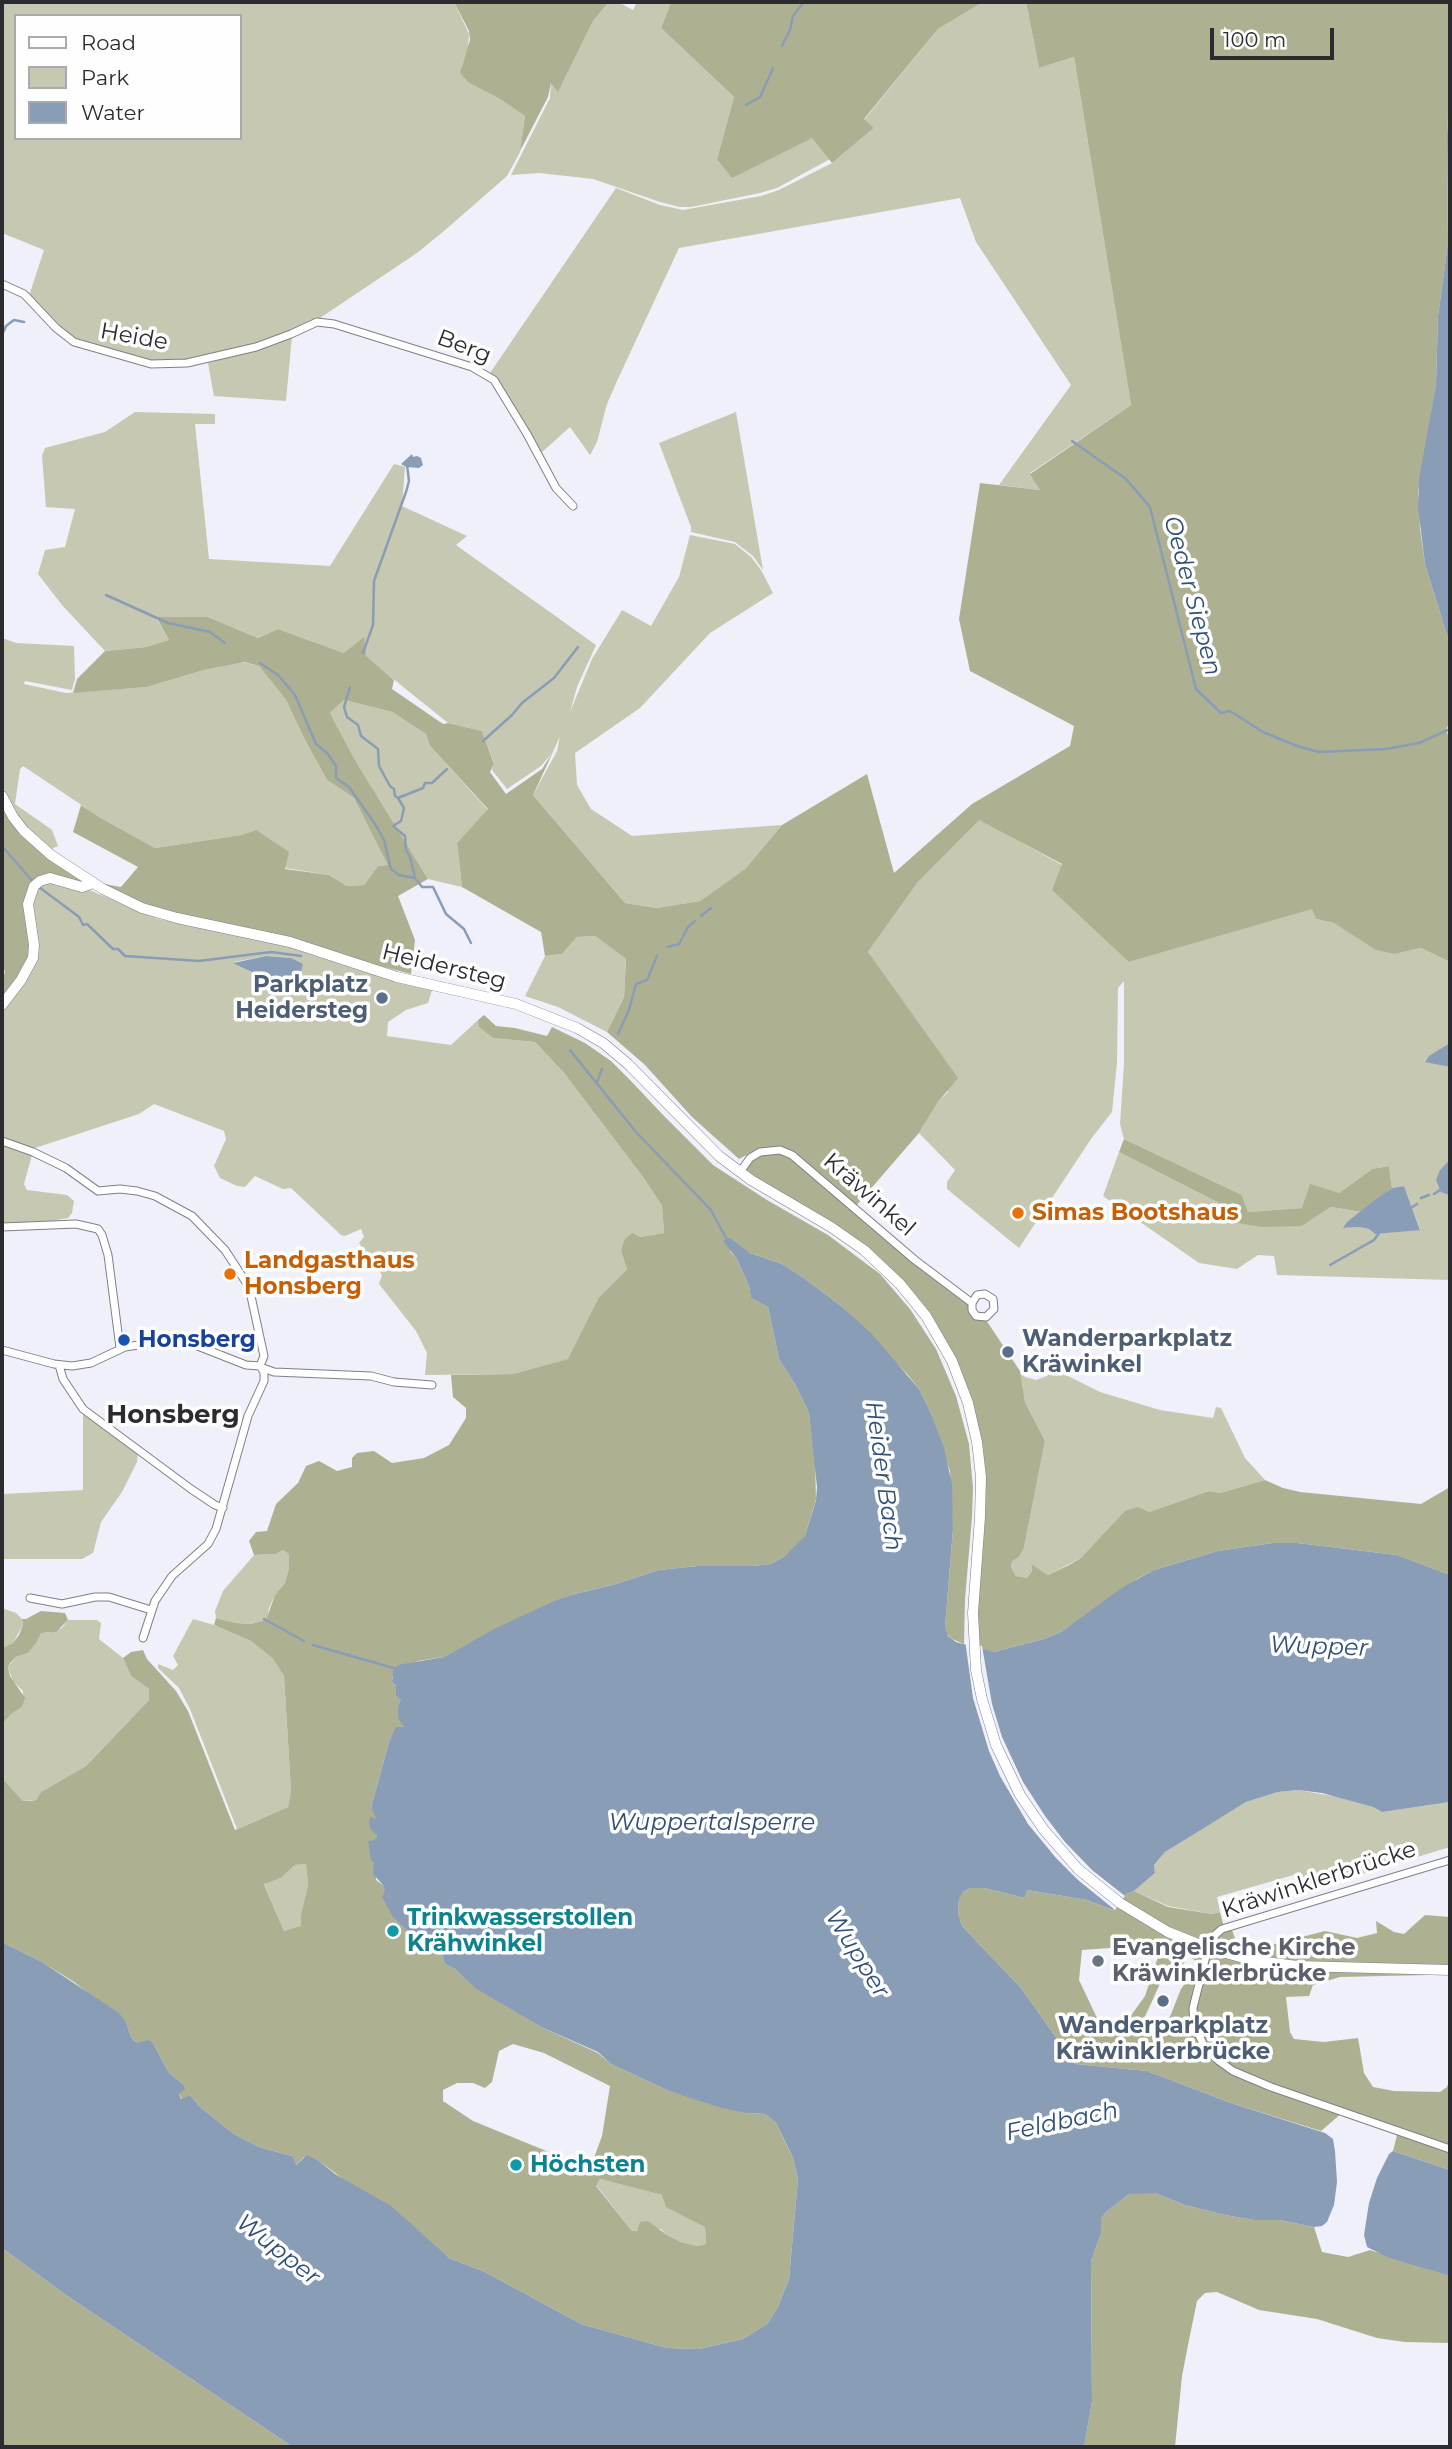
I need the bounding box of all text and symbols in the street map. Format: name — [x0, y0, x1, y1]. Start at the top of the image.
legend — [14, 14, 242, 140]
scale bar — [1214, 14, 1338, 58]
text: 100 m — [1223, 27, 1286, 52]
text: Road — [81, 30, 136, 55]
text: Park — [81, 65, 129, 90]
text: Water — [81, 100, 145, 125]
street label: Heide — [98, 317, 170, 357]
street label: Berg — [433, 324, 495, 370]
water label: Oeder Siepen — [1157, 513, 1227, 679]
street label: Heidersteg — [379, 938, 509, 996]
place label: Parkplatz Heidersteg — [235, 971, 368, 1025]
marker: Parkplatz Heidersteg — [374, 990, 390, 1006]
street label: Kräwinkel — [817, 1148, 921, 1242]
place label: Simas Bootshaus — [1032, 1199, 1239, 1227]
marker: Simas Bootshaus — [1010, 1205, 1026, 1221]
place label: Landgasthaus Honsberg — [244, 1247, 415, 1301]
marker: Landgasthaus Honsberg — [222, 1266, 238, 1282]
place label: Wanderparkplatz Kräwinkel — [1022, 1325, 1232, 1379]
place label: Honsberg — [138, 1326, 256, 1354]
marker: Honsberg — [116, 1332, 132, 1348]
marker: Wanderparkplatz Kräwinkel — [1000, 1344, 1016, 1360]
district label: Honsberg — [106, 1399, 240, 1431]
water label: Heider Bach — [858, 1399, 908, 1553]
water label: Wupper — [1269, 1631, 1369, 1663]
water label: Wuppertalsperre — [609, 1809, 815, 1837]
street label: Kräwinklerbrücke — [1218, 1836, 1420, 1924]
place label: Trinkwasserstollen Krähwinkel — [407, 1904, 633, 1958]
water label: Wupper — [819, 1905, 895, 2003]
marker: Trinkwasserstollen Krähwinkel — [385, 1923, 401, 1939]
place label: Evangelische Kirche Kräwinklerbrücke — [1112, 1934, 1356, 1988]
marker: Evangelische Kirche Kräwinklerbrücke — [1090, 1953, 1106, 1969]
marker: Wanderparkplatz Kräwinklerbrücke — [1155, 1993, 1171, 2009]
place label: Wanderparkplatz Kräwinklerbrücke — [1056, 2012, 1270, 2066]
water label: Feldbach — [1003, 2096, 1121, 2148]
place label: Höchsten — [530, 2151, 645, 2179]
marker: Höchsten — [508, 2157, 524, 2173]
water label: Wupper — [230, 2208, 326, 2292]

